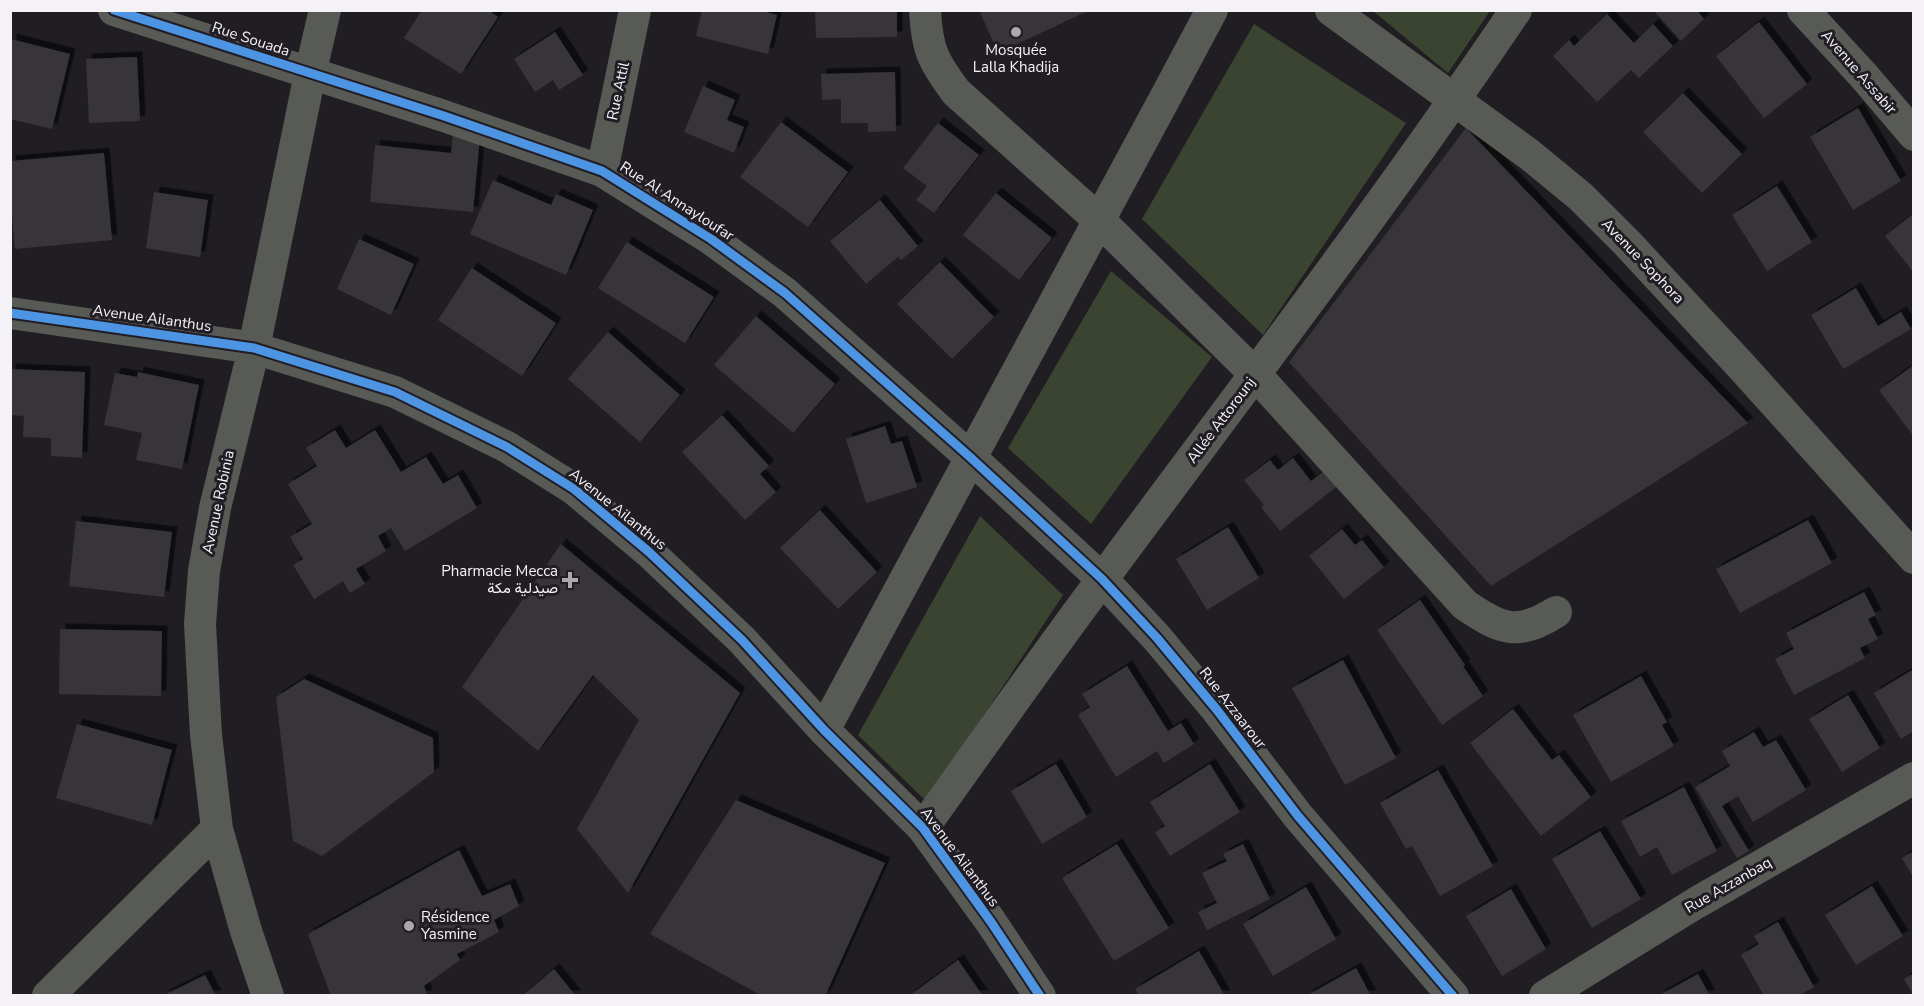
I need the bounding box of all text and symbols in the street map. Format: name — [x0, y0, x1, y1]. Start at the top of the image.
street label: Rue Souada — [209, 17, 293, 61]
marker: Mosquée Lalla Khadija — [1009, 25, 1023, 39]
street label: Avenue Assabir — [1817, 26, 1902, 119]
place label: Mosquée Lalla Khadija — [973, 40, 1059, 77]
street label: Rue Attil — [602, 59, 634, 122]
street label: Rue Al Annayloufar — [616, 157, 739, 246]
street label: Avenue Sophora — [1597, 214, 1689, 308]
street label: Avenue Ailanthus — [91, 300, 213, 336]
street label: Allée Attorounj — [1182, 373, 1260, 467]
street label: Avenue Robinia — [197, 448, 239, 556]
street label: Avenue Ailanthus — [565, 464, 671, 554]
place label: Pharmacie Mecca صيدلية مكة — [441, 561, 558, 598]
marker: Pharmacie Mecca صيدلية مكة — [563, 573, 577, 587]
street label: Rue Azzaarour — [1195, 663, 1272, 753]
street label: Avenue Ailanthus — [916, 803, 1004, 911]
street label: Rue Azzanbaq — [1681, 852, 1775, 918]
place label: Résidence Yasmine — [420, 907, 490, 944]
marker: Résidence Yasmine — [402, 919, 416, 933]

